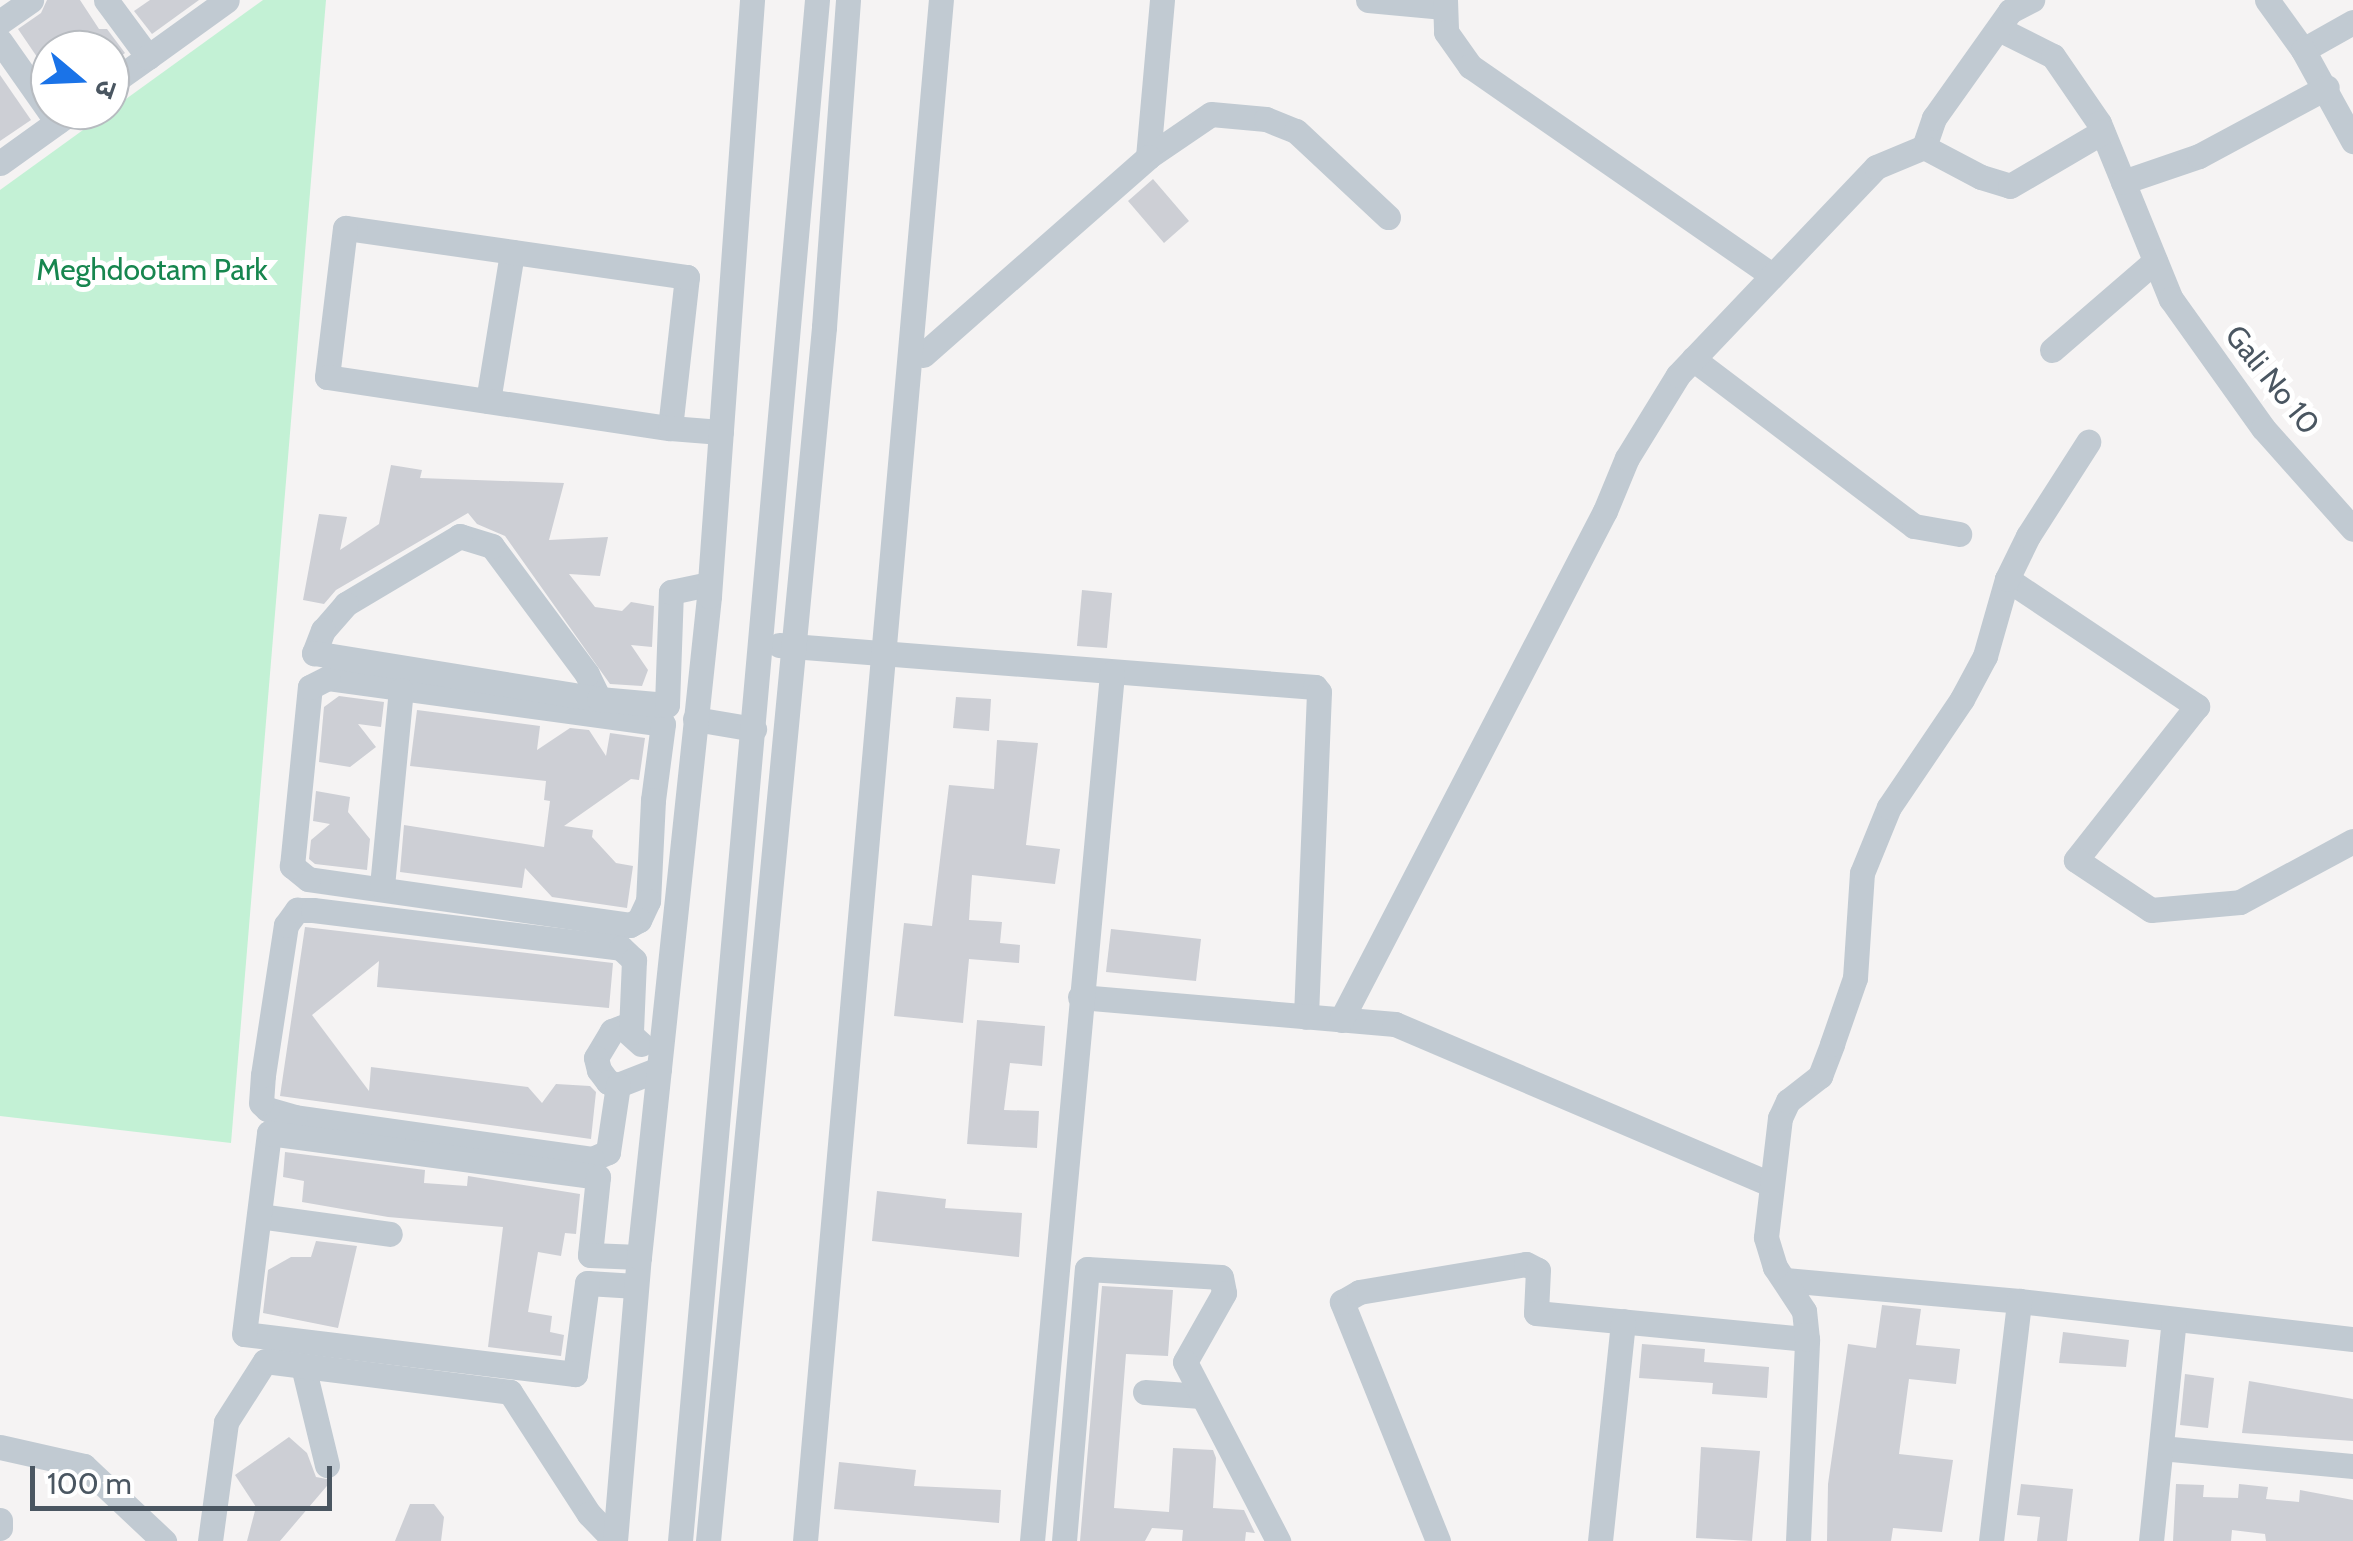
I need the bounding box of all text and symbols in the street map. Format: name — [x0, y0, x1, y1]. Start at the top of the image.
north arrow — [30, 30, 130, 130]
text: उ — [88, 76, 125, 102]
park label: Meghdootam Park — [36, 252, 268, 288]
street label: Gali No 10 — [2217, 318, 2327, 442]
scale bar — [35, 1446, 338, 1508]
text: 100 m — [47, 1465, 132, 1502]

